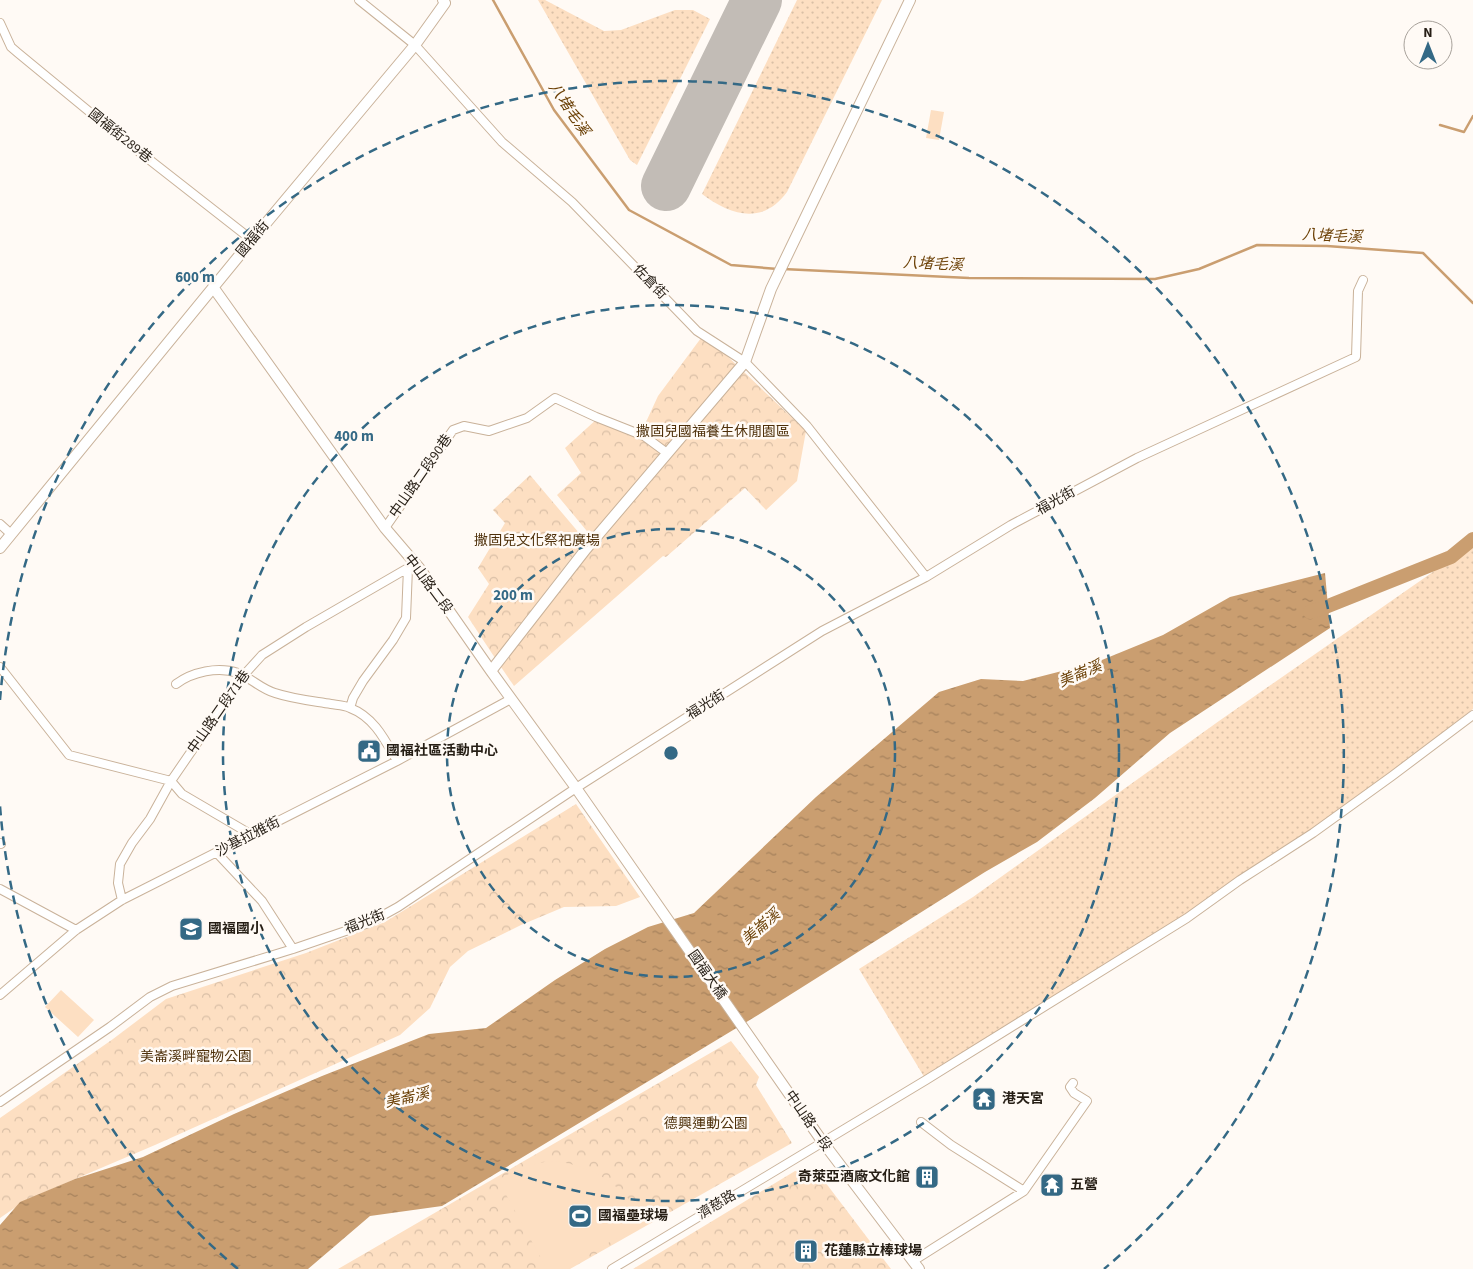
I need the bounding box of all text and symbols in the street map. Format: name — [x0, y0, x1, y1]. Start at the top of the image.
north arrow — [1403, 20, 1453, 70]
text: N — [1423, 23, 1433, 43]
water label: 八堵毛溪 — [544, 78, 596, 141]
street label: 國福街289巷 — [84, 104, 156, 168]
street label: 國福街 — [232, 216, 274, 262]
water label: 八堵毛溪 — [1301, 224, 1364, 248]
water label: 八堵毛溪 — [902, 252, 965, 276]
street label: 佐倉街 — [628, 260, 672, 304]
text: 600 m — [175, 267, 215, 288]
park label: 撒固兒國福養生休閒園區 — [636, 422, 790, 442]
text: 400 m — [334, 426, 374, 447]
street label: 中山路二段90巷 — [385, 430, 457, 522]
street label: 福光街 — [1033, 482, 1079, 520]
park label: 撒固兒文化祭祀廣場 — [474, 531, 600, 551]
street label: 中山路二段 — [399, 550, 457, 618]
text: 200 m — [493, 585, 533, 606]
water label: 美崙溪 — [1055, 655, 1107, 692]
street label: 中山路二段71巷 — [183, 666, 255, 758]
street label: 福光街 — [683, 685, 729, 725]
public building icon: 國福社區活動中心 — [356, 738, 382, 764]
place label: 國福社區活動中心 — [386, 741, 498, 761]
centre of rings — [662, 744, 680, 762]
street label: 沙基拉雅街 — [212, 812, 284, 862]
water label: 美崙溪 — [737, 903, 786, 950]
street label: 福光街 — [342, 905, 388, 939]
school or university icon: 國福國小 — [178, 916, 204, 942]
place label: 國福國小 — [208, 919, 264, 939]
street label: 國福大橋 — [683, 946, 731, 1004]
park label: 美崙溪畔寵物公園 — [140, 1047, 252, 1067]
water label: 美崙溪 — [383, 1083, 433, 1113]
temple icon: 港天宮 — [971, 1086, 997, 1112]
street label: 中山路一段 — [780, 1087, 836, 1155]
place label: 港天宮 — [1002, 1089, 1044, 1109]
park label: 德興運動公園 — [664, 1114, 748, 1134]
building icon: 奇萊亞酒廠文化館 — [914, 1164, 940, 1190]
place label: 奇萊亞酒廠文化館 — [798, 1167, 910, 1187]
temple icon: 五營 — [1039, 1172, 1065, 1198]
place label: 五營 — [1070, 1175, 1098, 1195]
street label: 濟慈路 — [694, 1186, 740, 1224]
sports icon: 國福壘球場 — [567, 1203, 593, 1229]
place label: 國福壘球場 — [598, 1206, 668, 1226]
building icon: 花蓮縣立棒球場 — [793, 1238, 819, 1264]
place label: 花蓮縣立棒球場 — [824, 1241, 922, 1261]

